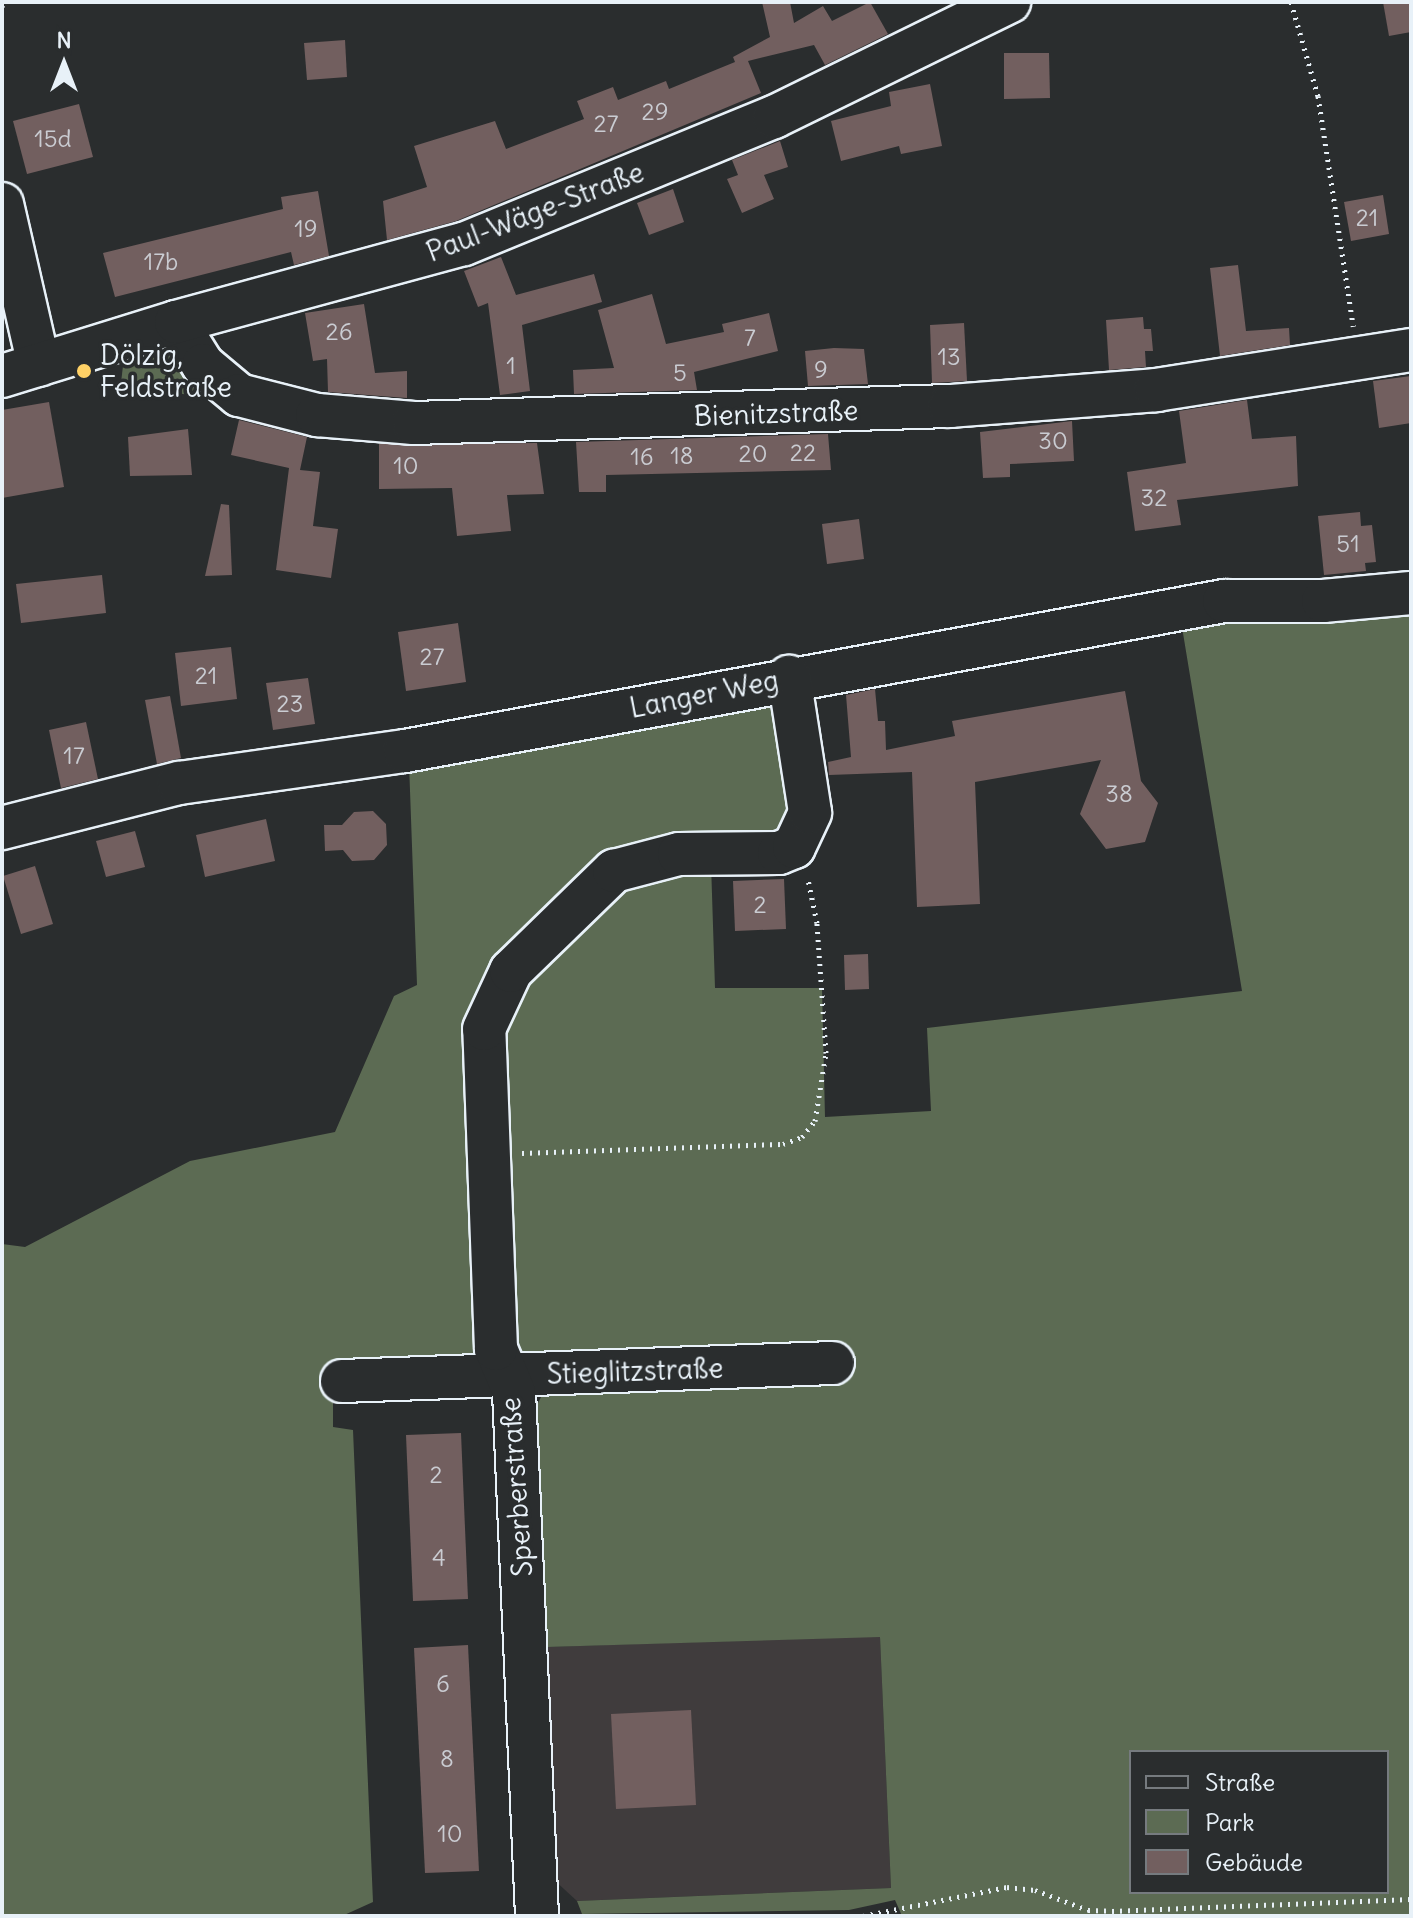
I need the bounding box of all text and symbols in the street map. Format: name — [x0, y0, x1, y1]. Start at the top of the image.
north arrow — [24, 24, 104, 104]
text: N — [56, 26, 72, 54]
house number: 29 — [642, 98, 668, 126]
house number: 27 — [594, 110, 618, 138]
house number: 15d — [34, 125, 72, 153]
street label: Paul-Wäge-Straße — [422, 155, 648, 269]
house number: 21 — [1356, 204, 1378, 232]
house number: 19 — [294, 215, 318, 243]
house number: 17b — [144, 248, 178, 276]
house number: 26 — [326, 318, 352, 346]
house number: 7 — [744, 324, 756, 352]
place label: Dölzig, Feldstraße — [100, 338, 232, 404]
house number: 13 — [937, 343, 961, 371]
house number: 1 — [506, 352, 516, 380]
house number: 9 — [814, 356, 828, 384]
house number: 5 — [673, 359, 687, 387]
marker: Dölzig, Feldstraße — [75, 362, 93, 380]
street label: Bienitzstraße — [693, 393, 859, 433]
house number: 30 — [1038, 427, 1068, 455]
house number: 22 — [790, 439, 816, 467]
house number: 20 — [739, 440, 767, 468]
house number: 18 — [670, 442, 694, 470]
house number: 16 — [630, 443, 654, 471]
house number: 10 — [393, 452, 419, 480]
house number: 32 — [1141, 484, 1167, 512]
house number: 51 — [1336, 530, 1360, 558]
house number: 27 — [420, 643, 444, 671]
house number: 21 — [195, 662, 217, 690]
street label: Langer Weg — [627, 663, 781, 725]
house number: 23 — [277, 690, 303, 718]
house number: 17 — [63, 742, 85, 770]
house number: 38 — [1105, 780, 1133, 808]
house number: 2 — [753, 891, 767, 919]
street label: Stieglitzstraße — [546, 1351, 724, 1391]
street label: Sperberstraße — [493, 1396, 539, 1578]
house number: 2 — [429, 1461, 443, 1489]
house number: 4 — [432, 1544, 446, 1572]
house number: 6 — [436, 1670, 450, 1698]
house number: 8 — [440, 1745, 454, 1773]
legend — [1129, 1750, 1389, 1894]
text: Straße — [1205, 1767, 1275, 1797]
text: Park — [1205, 1807, 1255, 1837]
house number: 10 — [437, 1820, 463, 1848]
text: Gebäude — [1205, 1847, 1303, 1877]

